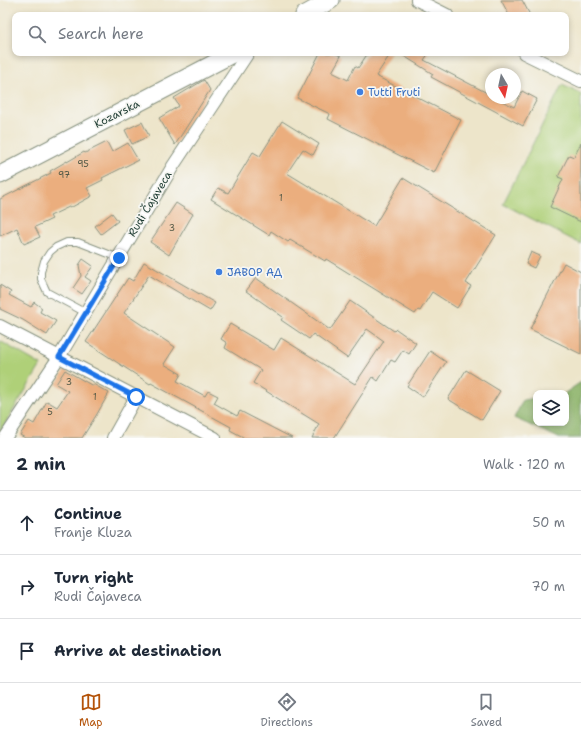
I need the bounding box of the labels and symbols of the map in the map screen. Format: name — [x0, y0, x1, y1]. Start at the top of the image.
north arrow — [485, 68, 521, 104]
place label: Tutti Fruti — [368, 85, 420, 100]
marker: Tutti Fruti — [355, 87, 365, 97]
street label: Kozarska — [92, 96, 142, 132]
house number: 95 — [77, 158, 89, 170]
street label: Rudi Čajaveca — [124, 168, 176, 240]
house number: 97 — [58, 169, 70, 181]
house number: 1 — [279, 192, 283, 204]
house number: 3 — [169, 222, 175, 234]
route end — [110, 249, 128, 267]
place label: ЈАВОР АД — [227, 265, 283, 280]
marker: ЈАВОР АД — [214, 267, 224, 277]
house number: 3 — [66, 376, 72, 388]
route start — [127, 388, 145, 406]
house number: 1 — [93, 391, 97, 403]
house number: 5 — [47, 406, 53, 418]

